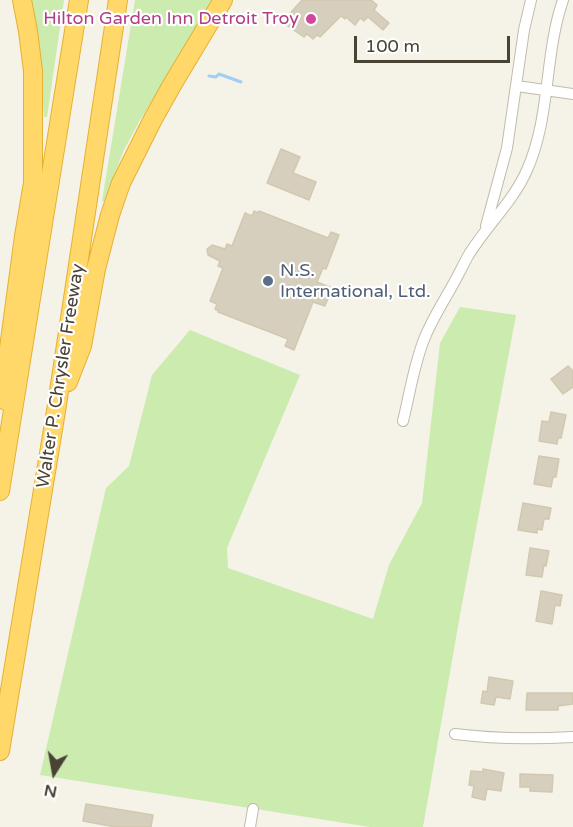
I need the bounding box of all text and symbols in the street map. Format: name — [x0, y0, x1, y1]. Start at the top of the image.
place label: Hilton Garden Inn Detroit Troy — [43, 8, 299, 30]
marker: Hilton Garden Inn Detroit Troy — [304, 12, 318, 26]
scale bar — [357, 24, 513, 62]
text: 100 m — [365, 35, 420, 57]
place label: N.S. International, Ltd. — [280, 260, 431, 302]
street label: Walter P. Chrysler Freeway — [33, 262, 89, 490]
marker: N.S. International, Ltd. — [261, 274, 275, 288]
north arrow — [24, 743, 84, 803]
text: N — [42, 780, 59, 802]

